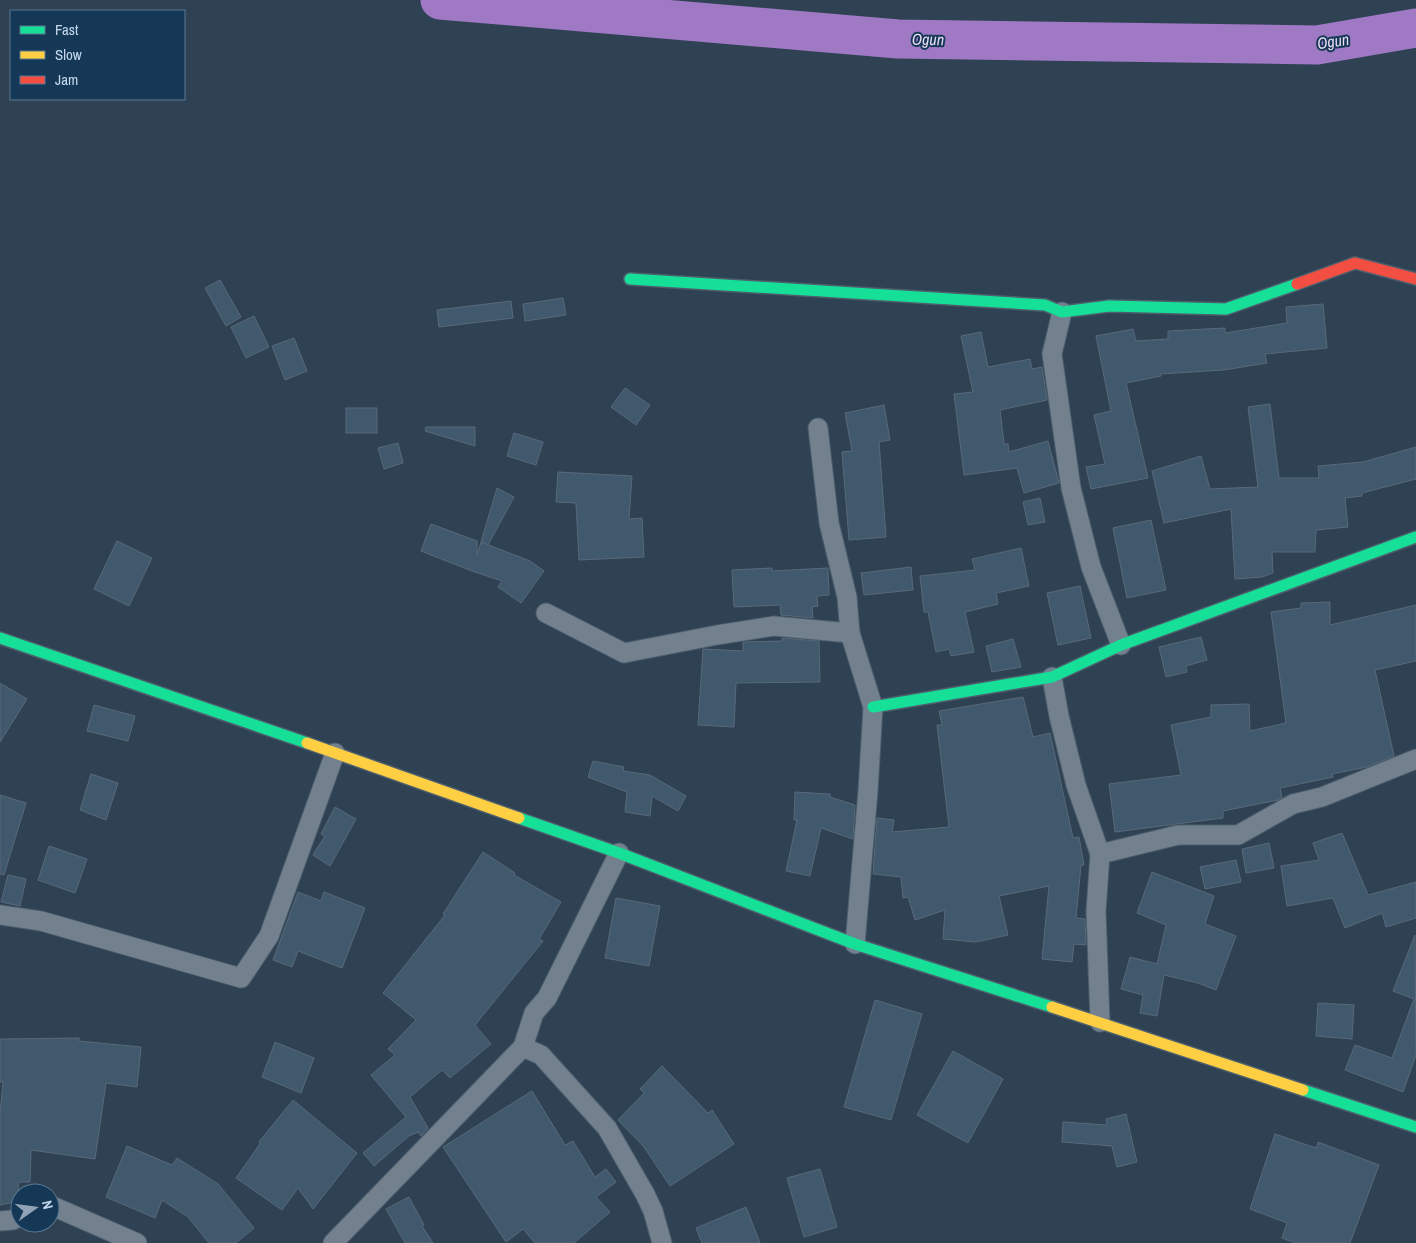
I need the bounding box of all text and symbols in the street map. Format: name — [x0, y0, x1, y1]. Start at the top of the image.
legend — [10, 10, 185, 100]
text: Fast — [55, 19, 79, 40]
water label: Ogun — [912, 28, 944, 50]
water label: Ogun — [1316, 28, 1350, 54]
text: Slow — [55, 44, 82, 65]
text: Jam — [55, 69, 78, 90]
north arrow — [10, 1183, 60, 1233]
text: N — [38, 1199, 57, 1211]

